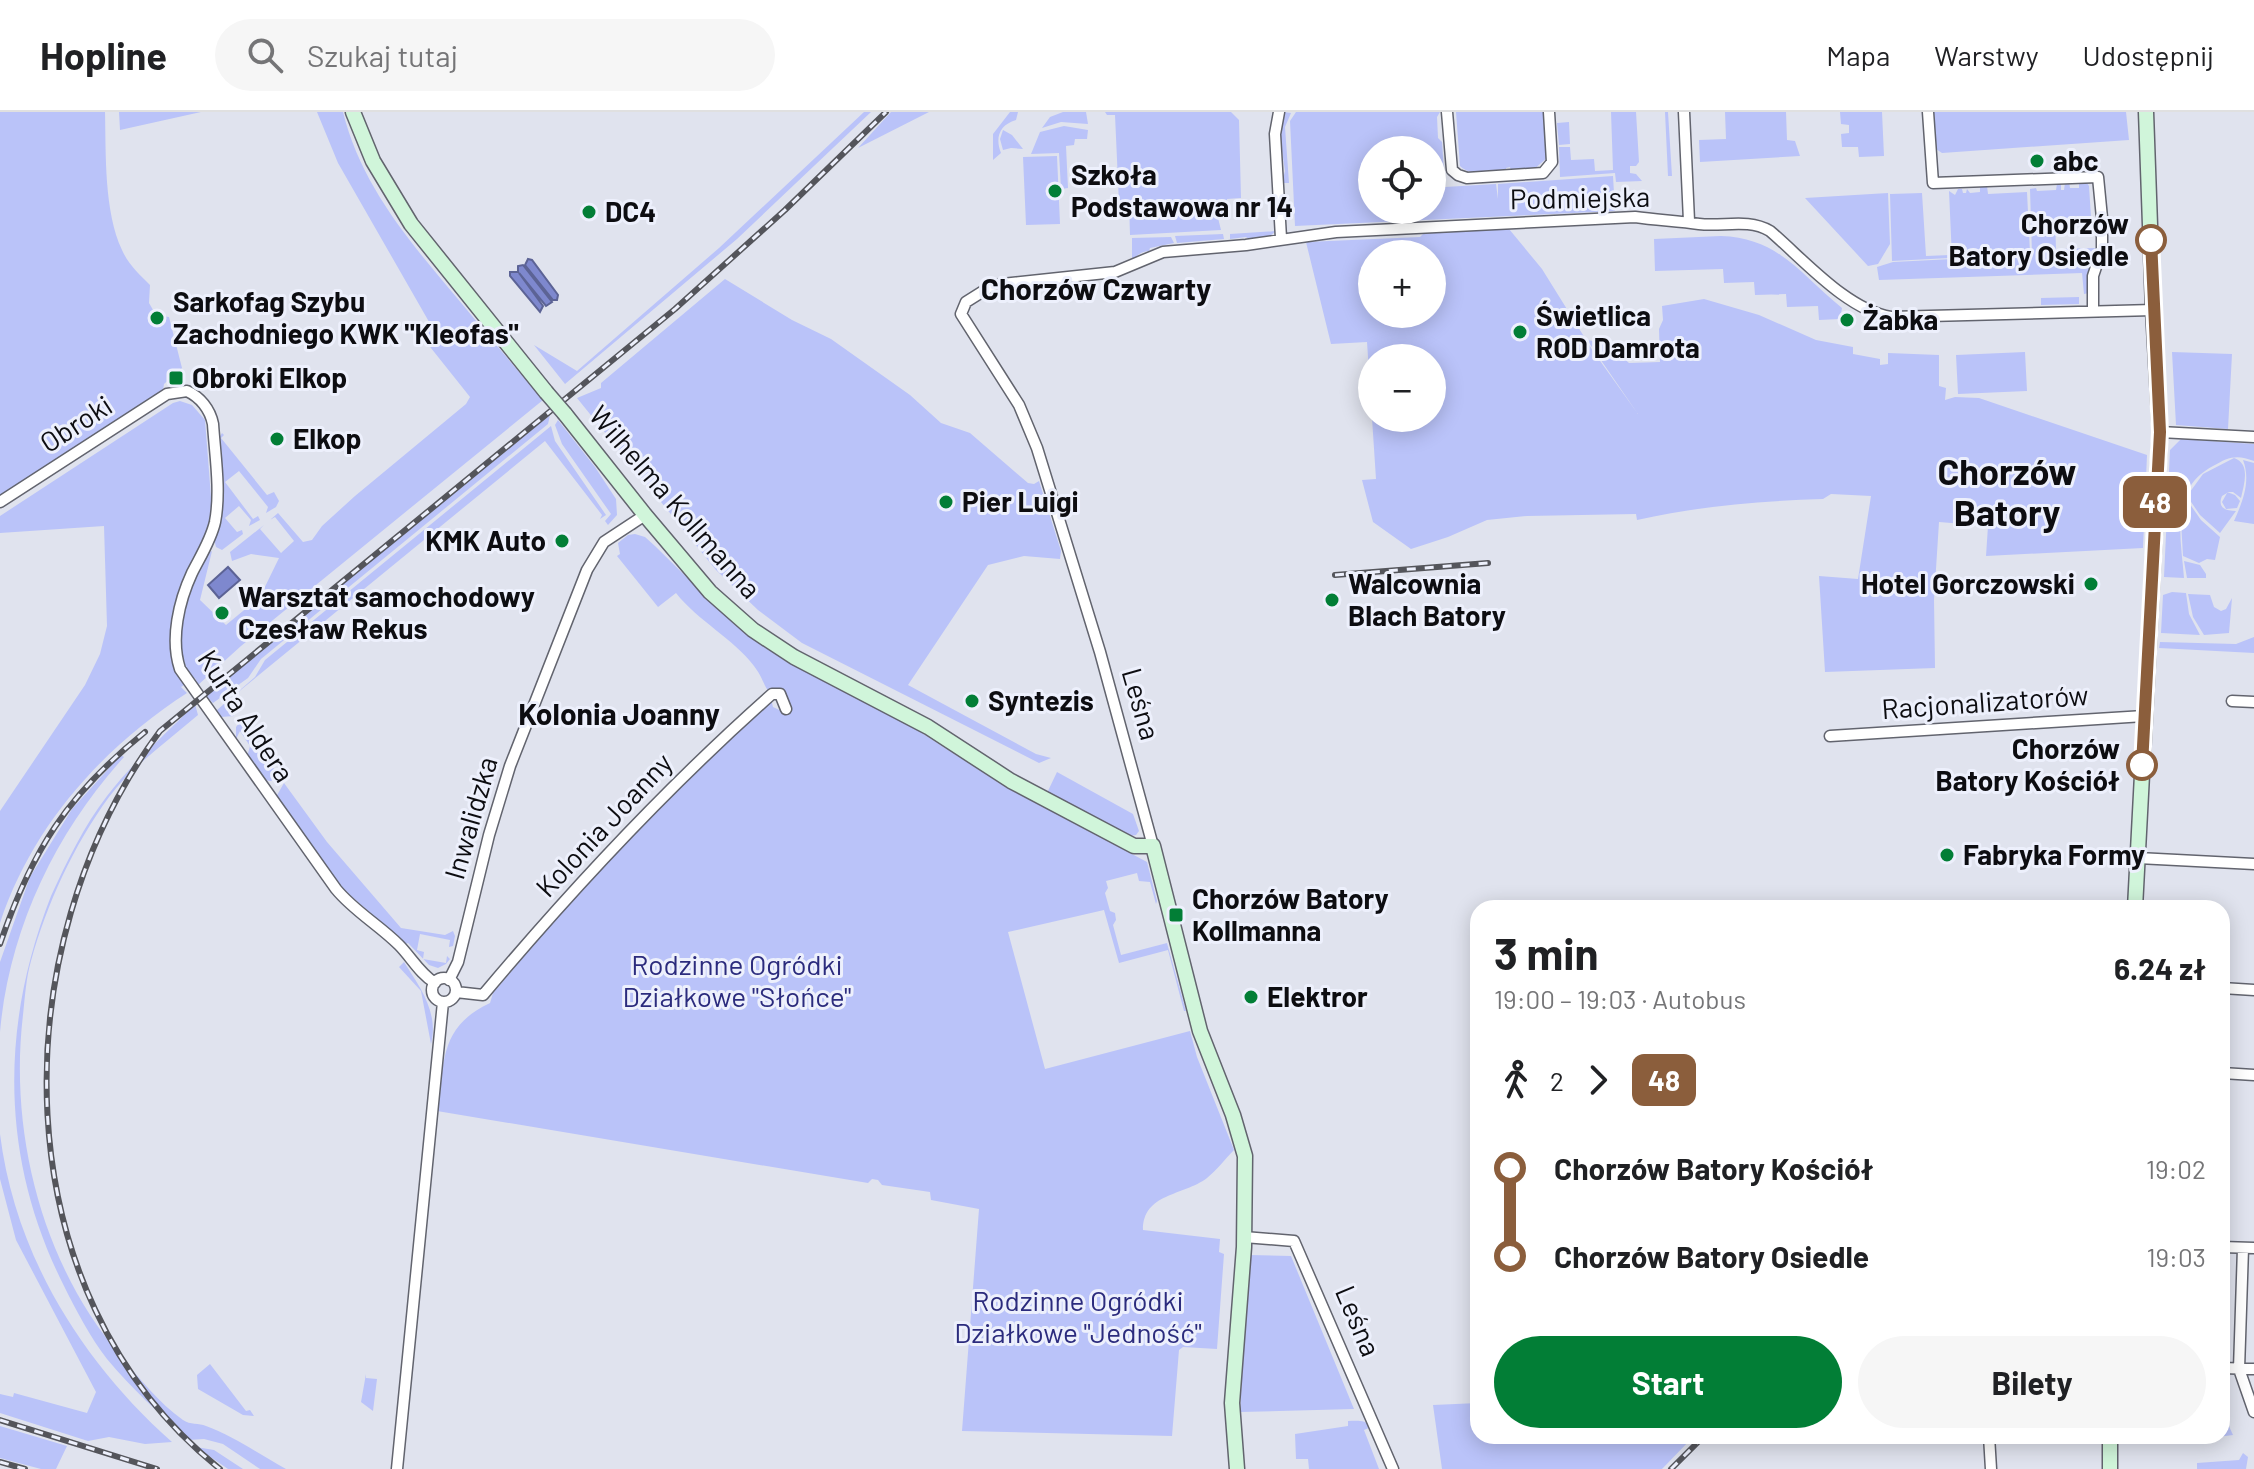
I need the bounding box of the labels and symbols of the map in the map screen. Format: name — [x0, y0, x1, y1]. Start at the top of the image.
place label: abc — [2053, 143, 2099, 177]
marker: abc — [2028, 152, 2046, 170]
place label: Szkoła Podstawowa nr 14 — [1071, 157, 1293, 223]
street label: Podmiejska — [1510, 179, 1650, 215]
marker: Szkoła Podstawowa nr 14 — [1046, 182, 1064, 200]
place label: DC4 — [605, 194, 656, 228]
marker: DC4 — [580, 203, 598, 221]
place label: Chorzów Batory Osiedle — [1949, 206, 2129, 272]
marker: Chorzów Batory Osiedle — [2136, 225, 2166, 255]
district label: Chorzów Czwarty — [981, 270, 1211, 306]
place label: Sarkofag Szybu Zachodniego KWK "Kleofas" — [173, 284, 519, 350]
place label: Świetlica ROD Damrota — [1536, 298, 1700, 364]
place label: Żabka — [1863, 302, 1938, 336]
marker: Sarkofag Szybu Zachodniego KWK "Kleofas" — [148, 309, 166, 327]
marker: Żabka — [1838, 311, 1856, 329]
marker: Świetlica ROD Damrota — [1511, 323, 1529, 341]
place label: Obroki Elkop — [192, 360, 347, 394]
marker: Obroki Elkop — [167, 369, 185, 387]
street label: Obroki — [33, 387, 118, 459]
street label: Wilhelma Kollmanna — [583, 398, 769, 605]
place label: Elkop — [293, 421, 361, 455]
marker: Elkop — [268, 430, 286, 448]
district label: Chorzów Batory — [1937, 449, 2077, 533]
line badge: 48 — [2119, 476, 2191, 528]
place label: Pier Luigi — [962, 484, 1079, 518]
marker: Pier Luigi — [937, 493, 955, 511]
place label: KMK Auto — [425, 523, 546, 557]
marker: KMK Auto — [553, 532, 571, 550]
place label: Walcownia Blach Batory — [1348, 566, 1506, 632]
place label: Hotel Gorczowski — [1861, 566, 2075, 600]
marker: Hotel Gorczowski — [2082, 575, 2100, 593]
place label: Warsztat samochodowy Czesław Rekus — [238, 579, 535, 645]
marker: Walcownia Blach Batory — [1323, 591, 1341, 609]
marker: Warsztat samochodowy Czesław Rekus — [213, 604, 231, 622]
street label: Kurta Aldera — [191, 643, 302, 788]
street label: Leśna — [1115, 664, 1168, 744]
street label: Racjonalizatorów — [1880, 677, 2090, 725]
place label: Syntezis — [988, 683, 1094, 717]
marker: Syntezis — [963, 692, 981, 710]
district label: Kolonia Joanny — [518, 695, 720, 731]
place label: Chorzów Batory Kościół — [1936, 731, 2120, 797]
street label: Kolonia Joanny — [528, 745, 679, 903]
marker: Chorzów Batory Kościół — [2127, 750, 2157, 780]
street label: Inwalidzka — [436, 753, 504, 883]
place label: Fabryka Formy — [1963, 837, 2145, 871]
marker: Fabryka Formy — [1938, 846, 1956, 864]
place label: Chorzów Batory Kollmanna — [1192, 881, 1389, 947]
marker: Chorzów Batory Kollmanna — [1167, 906, 1185, 924]
park label: Rodzinne Ogródki Działkowe "Słońce" — [623, 947, 851, 1013]
place label: Elektror — [1267, 979, 1368, 1013]
marker: Elektror — [1242, 988, 1260, 1006]
street label: Leśna — [1329, 1280, 1389, 1361]
park label: Rodzinne Ogródki Działkowe "Jedność" — [954, 1283, 1202, 1349]

